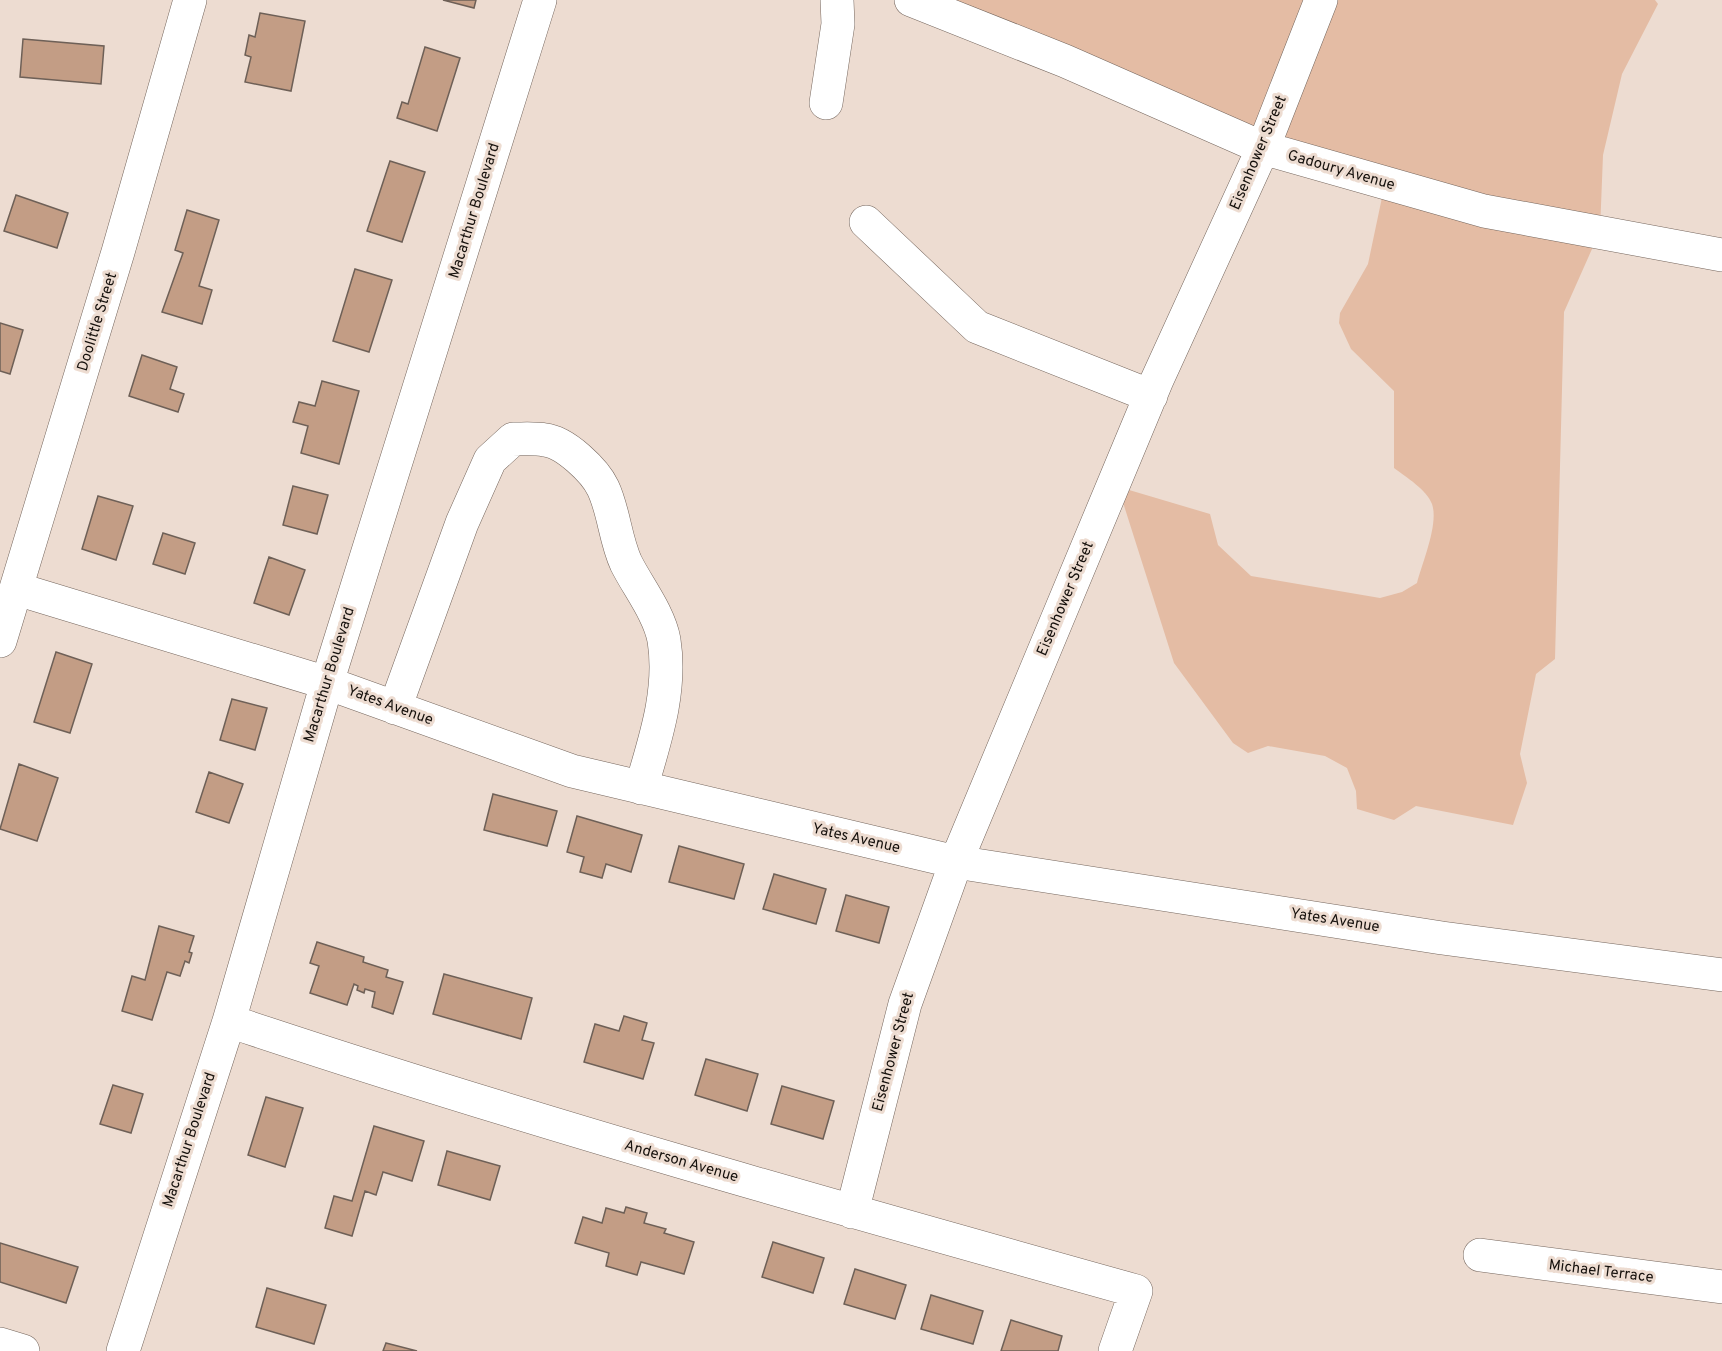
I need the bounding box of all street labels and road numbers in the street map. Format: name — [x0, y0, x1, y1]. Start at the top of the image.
street label: Eisenhower Street — [1226, 93, 1292, 213]
street label: Macarthur Boulevard — [445, 141, 505, 281]
street label: Gadoury Avenue — [1285, 147, 1397, 195]
street label: Doolittle Street — [74, 270, 122, 374]
street label: Eisenhower Street — [1033, 539, 1099, 659]
street label: Macarthur Boulevard — [300, 605, 360, 745]
street label: Yates Avenue — [345, 682, 435, 730]
street label: Yates Avenue — [810, 820, 902, 858]
street label: Yates Avenue — [1289, 905, 1381, 937]
street label: Eisenhower Street — [869, 990, 919, 1114]
street label: Macarthur Boulevard — [159, 1070, 221, 1210]
street label: Anderson Avenue — [622, 1137, 740, 1187]
street label: Michael Terrace — [1547, 1256, 1655, 1288]

